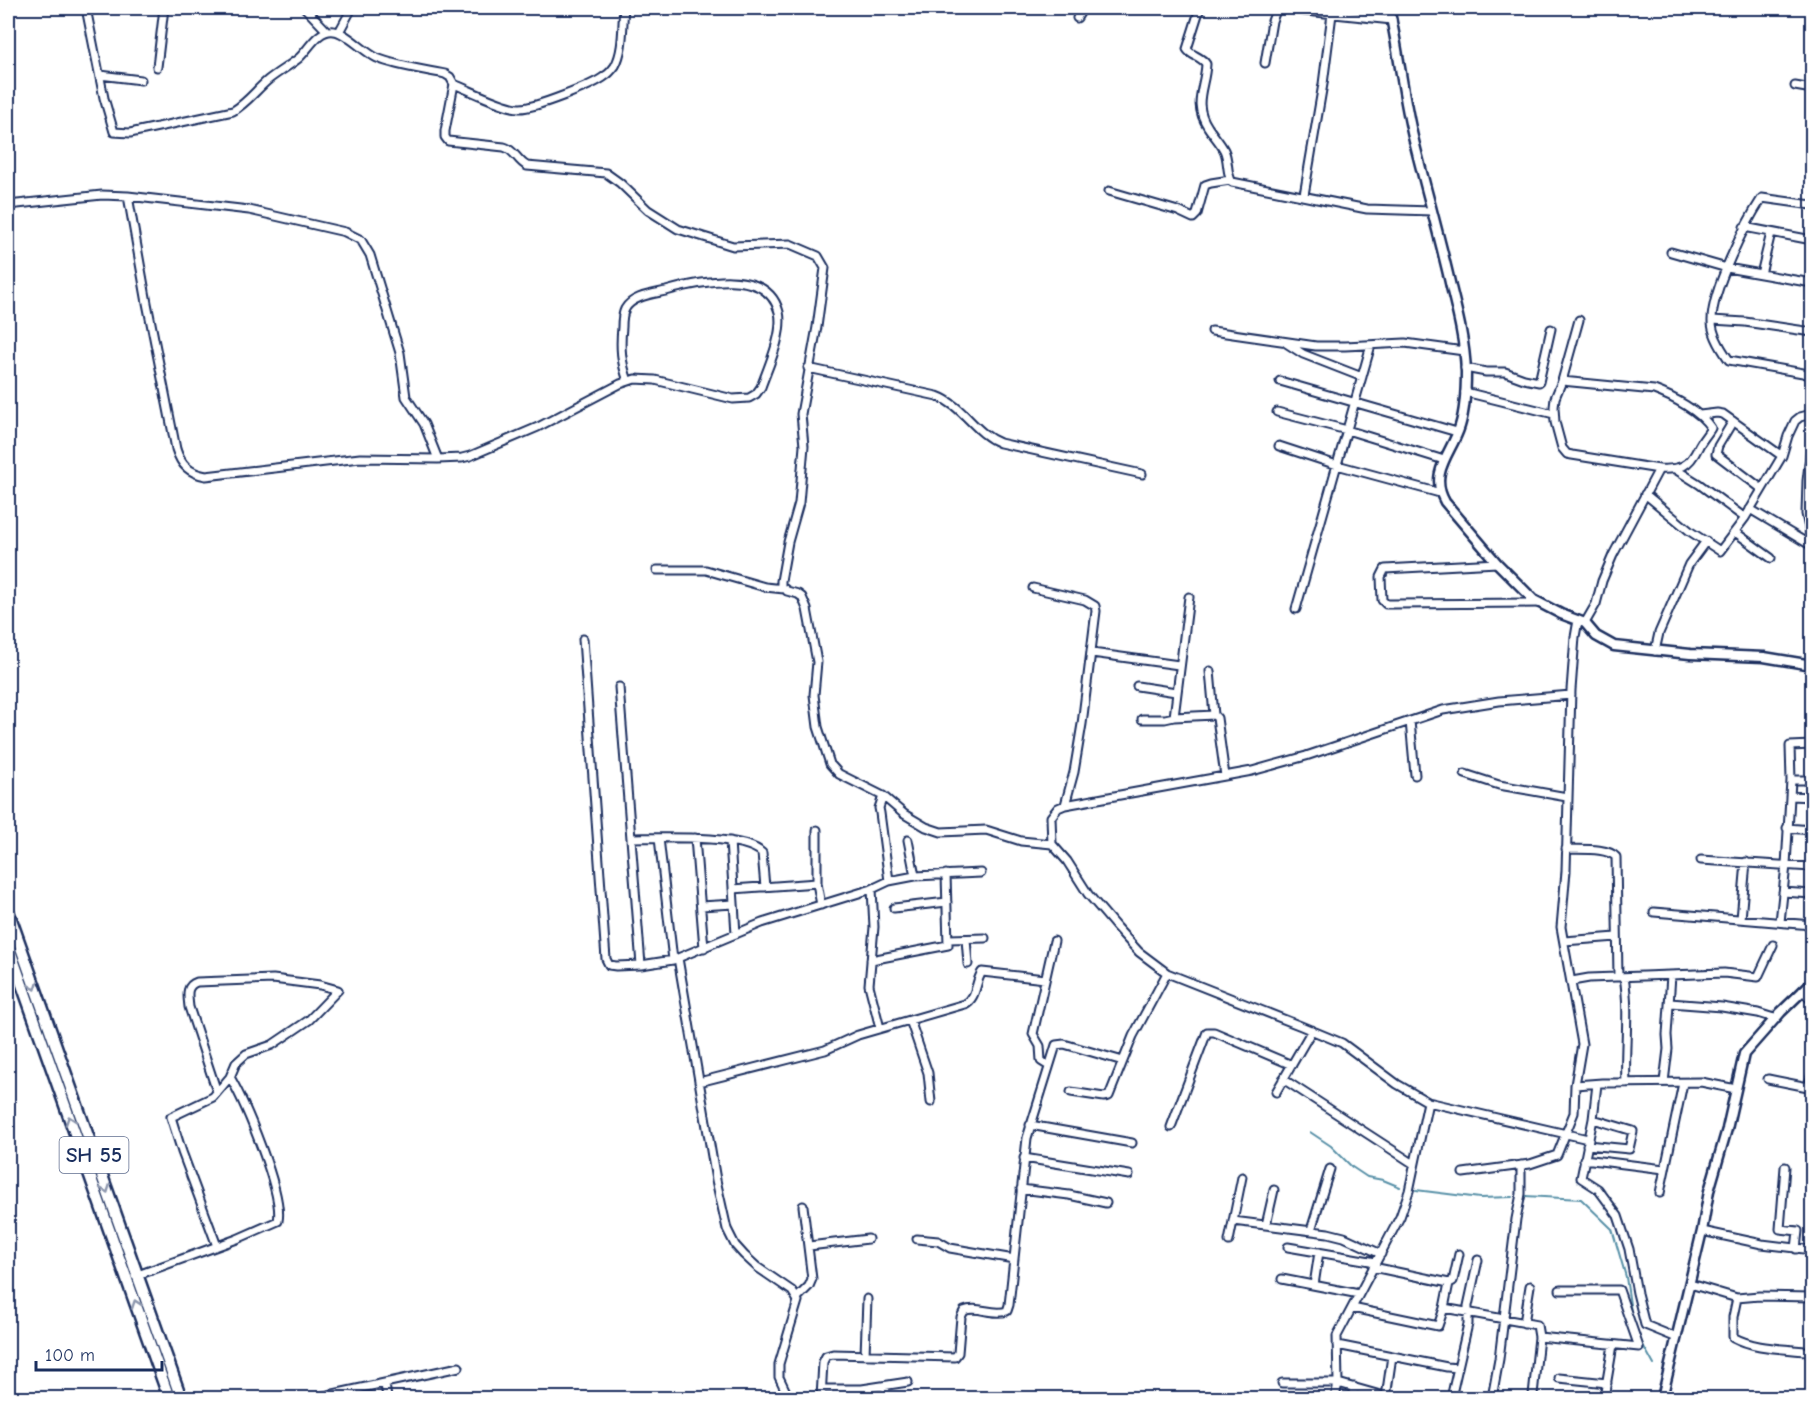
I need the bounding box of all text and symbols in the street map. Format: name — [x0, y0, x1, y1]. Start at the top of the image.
one-way arrow — [27, 980, 40, 991]
one-way arrow — [64, 1115, 77, 1126]
road number: SH 55 — [60, 1137, 128, 1173]
one-way arrow — [99, 1184, 112, 1194]
one-way arrow — [130, 1299, 143, 1310]
scale bar — [36, 1334, 162, 1372]
text: 100 m — [45, 1345, 95, 1366]

